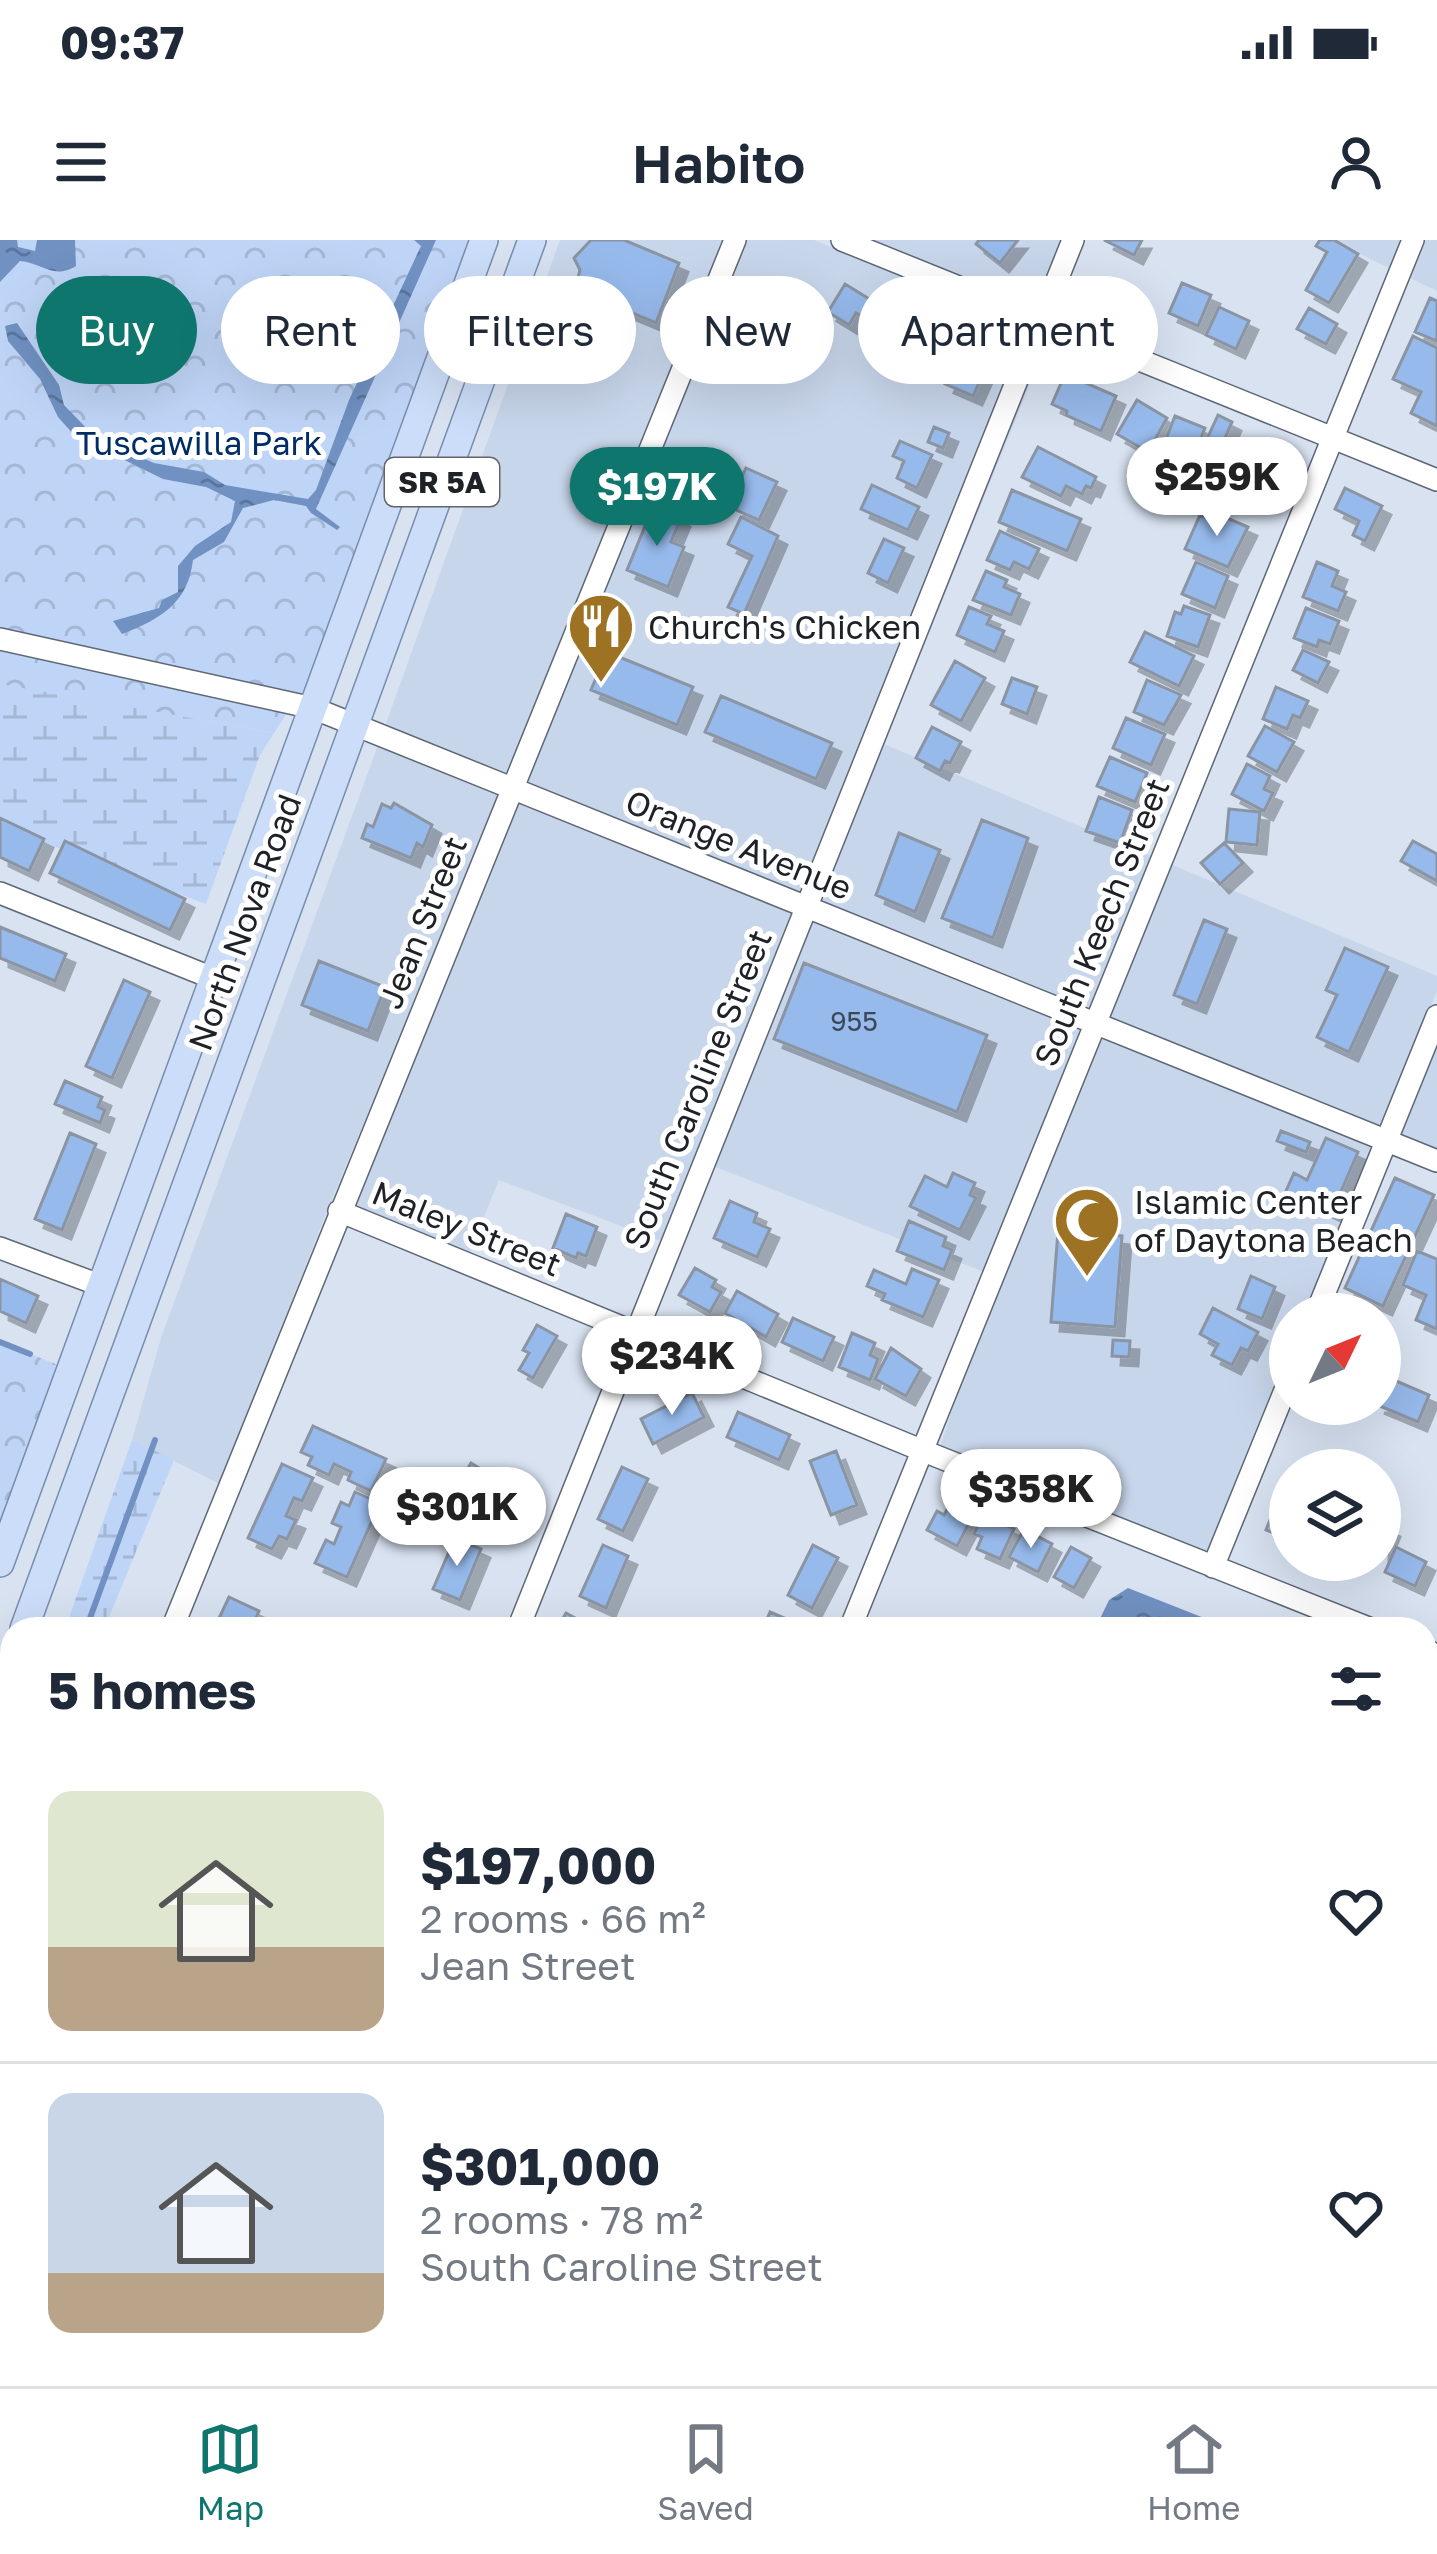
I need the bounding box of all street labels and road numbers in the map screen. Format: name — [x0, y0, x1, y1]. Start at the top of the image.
road number: SR 5A — [385, 458, 499, 506]
street label: South Keech Street — [1025, 772, 1177, 1072]
street label: Orange Avenue — [620, 781, 858, 907]
street label: North Nova Road — [180, 789, 308, 1055]
street label: Jean Street — [370, 830, 474, 1014]
street label: South Caroline Street — [615, 924, 779, 1254]
street label: Maley Street — [367, 1172, 567, 1284]

